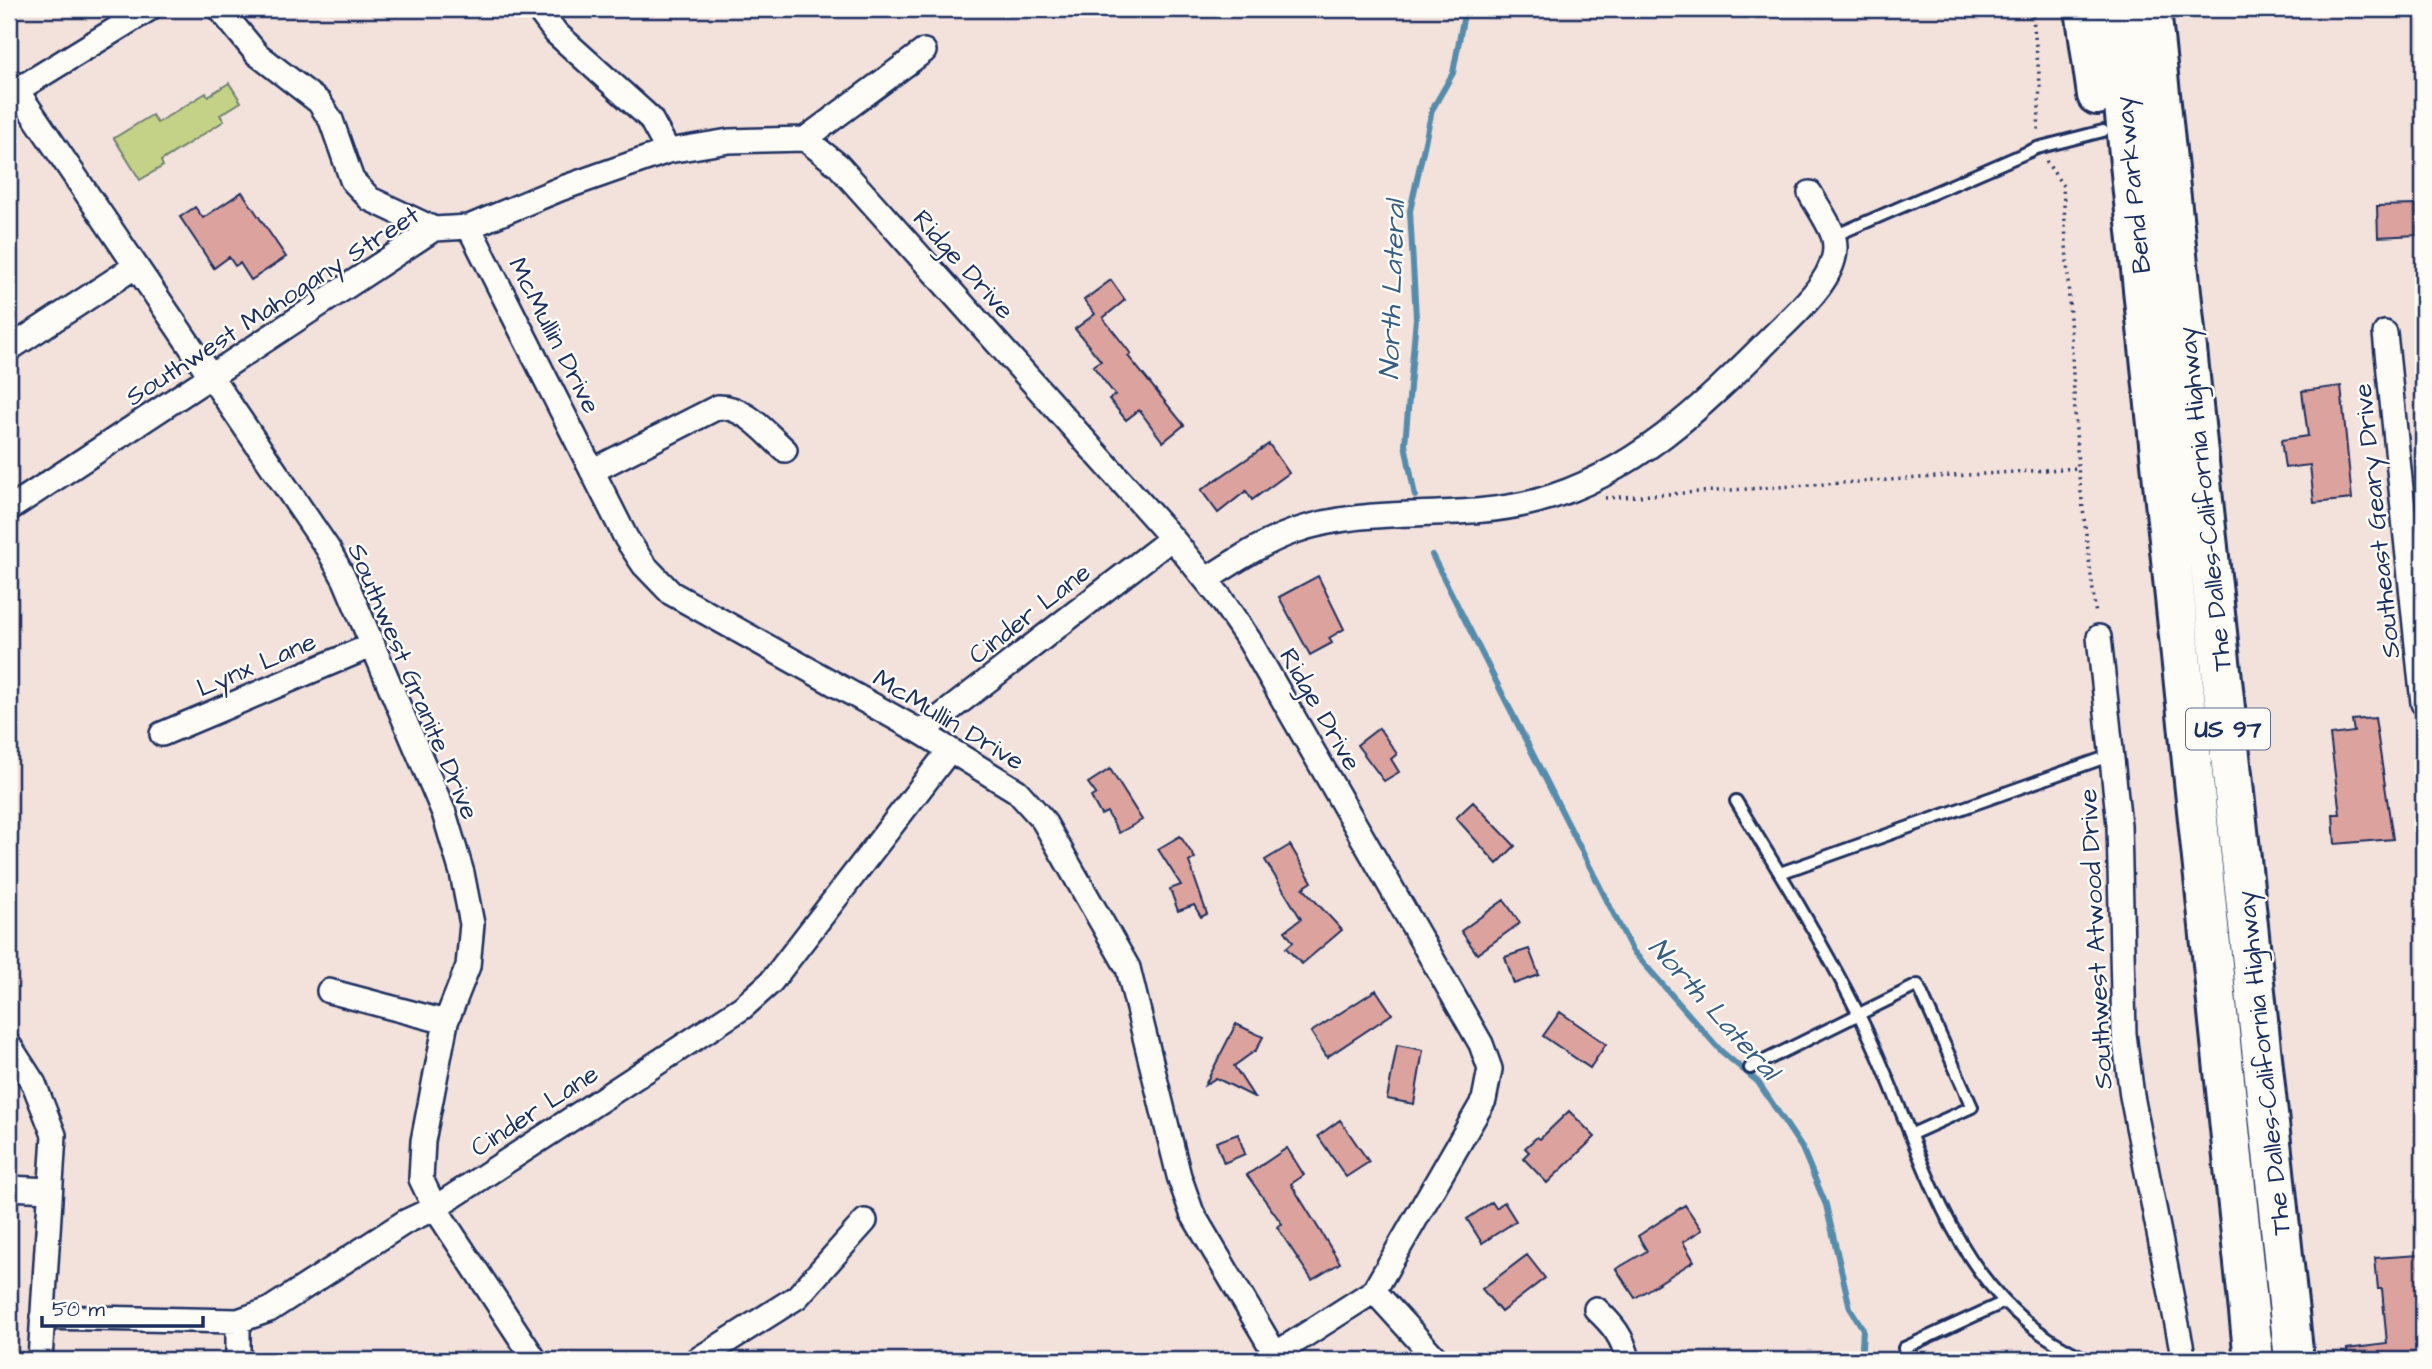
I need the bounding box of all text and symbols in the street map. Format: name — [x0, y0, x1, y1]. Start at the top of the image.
street label: Bend Parkway — [2106, 94, 2162, 275]
water label: North Lateral — [1370, 196, 1415, 380]
street label: Southwest Mahogany Street — [119, 197, 428, 416]
street label: Ridge Drive — [903, 202, 1022, 329]
street label: McMullin Drive — [499, 251, 609, 420]
street label: The Dalles-California Highway — [2169, 325, 2243, 673]
street label: Southeast Geary Drive — [2345, 381, 2411, 660]
street label: Southwest Granite Drive — [338, 538, 488, 825]
street label: Cinder Lane — [961, 555, 1098, 673]
street label: Lynx Lane — [191, 624, 322, 708]
street label: Ridge Drive — [1269, 641, 1370, 779]
street label: McMullin Drive — [866, 660, 1031, 779]
road number: US 97 — [2186, 708, 2270, 750]
street label: Southwest Atwood Drive — [2070, 788, 2122, 1090]
street label: The Dalles-California Highway — [2228, 889, 2302, 1237]
water label: North Lateral — [1639, 929, 1791, 1091]
street label: Cinder Lane — [464, 1056, 605, 1166]
scale bar — [42, 1285, 203, 1329]
text: 50 m — [52, 1295, 106, 1324]

